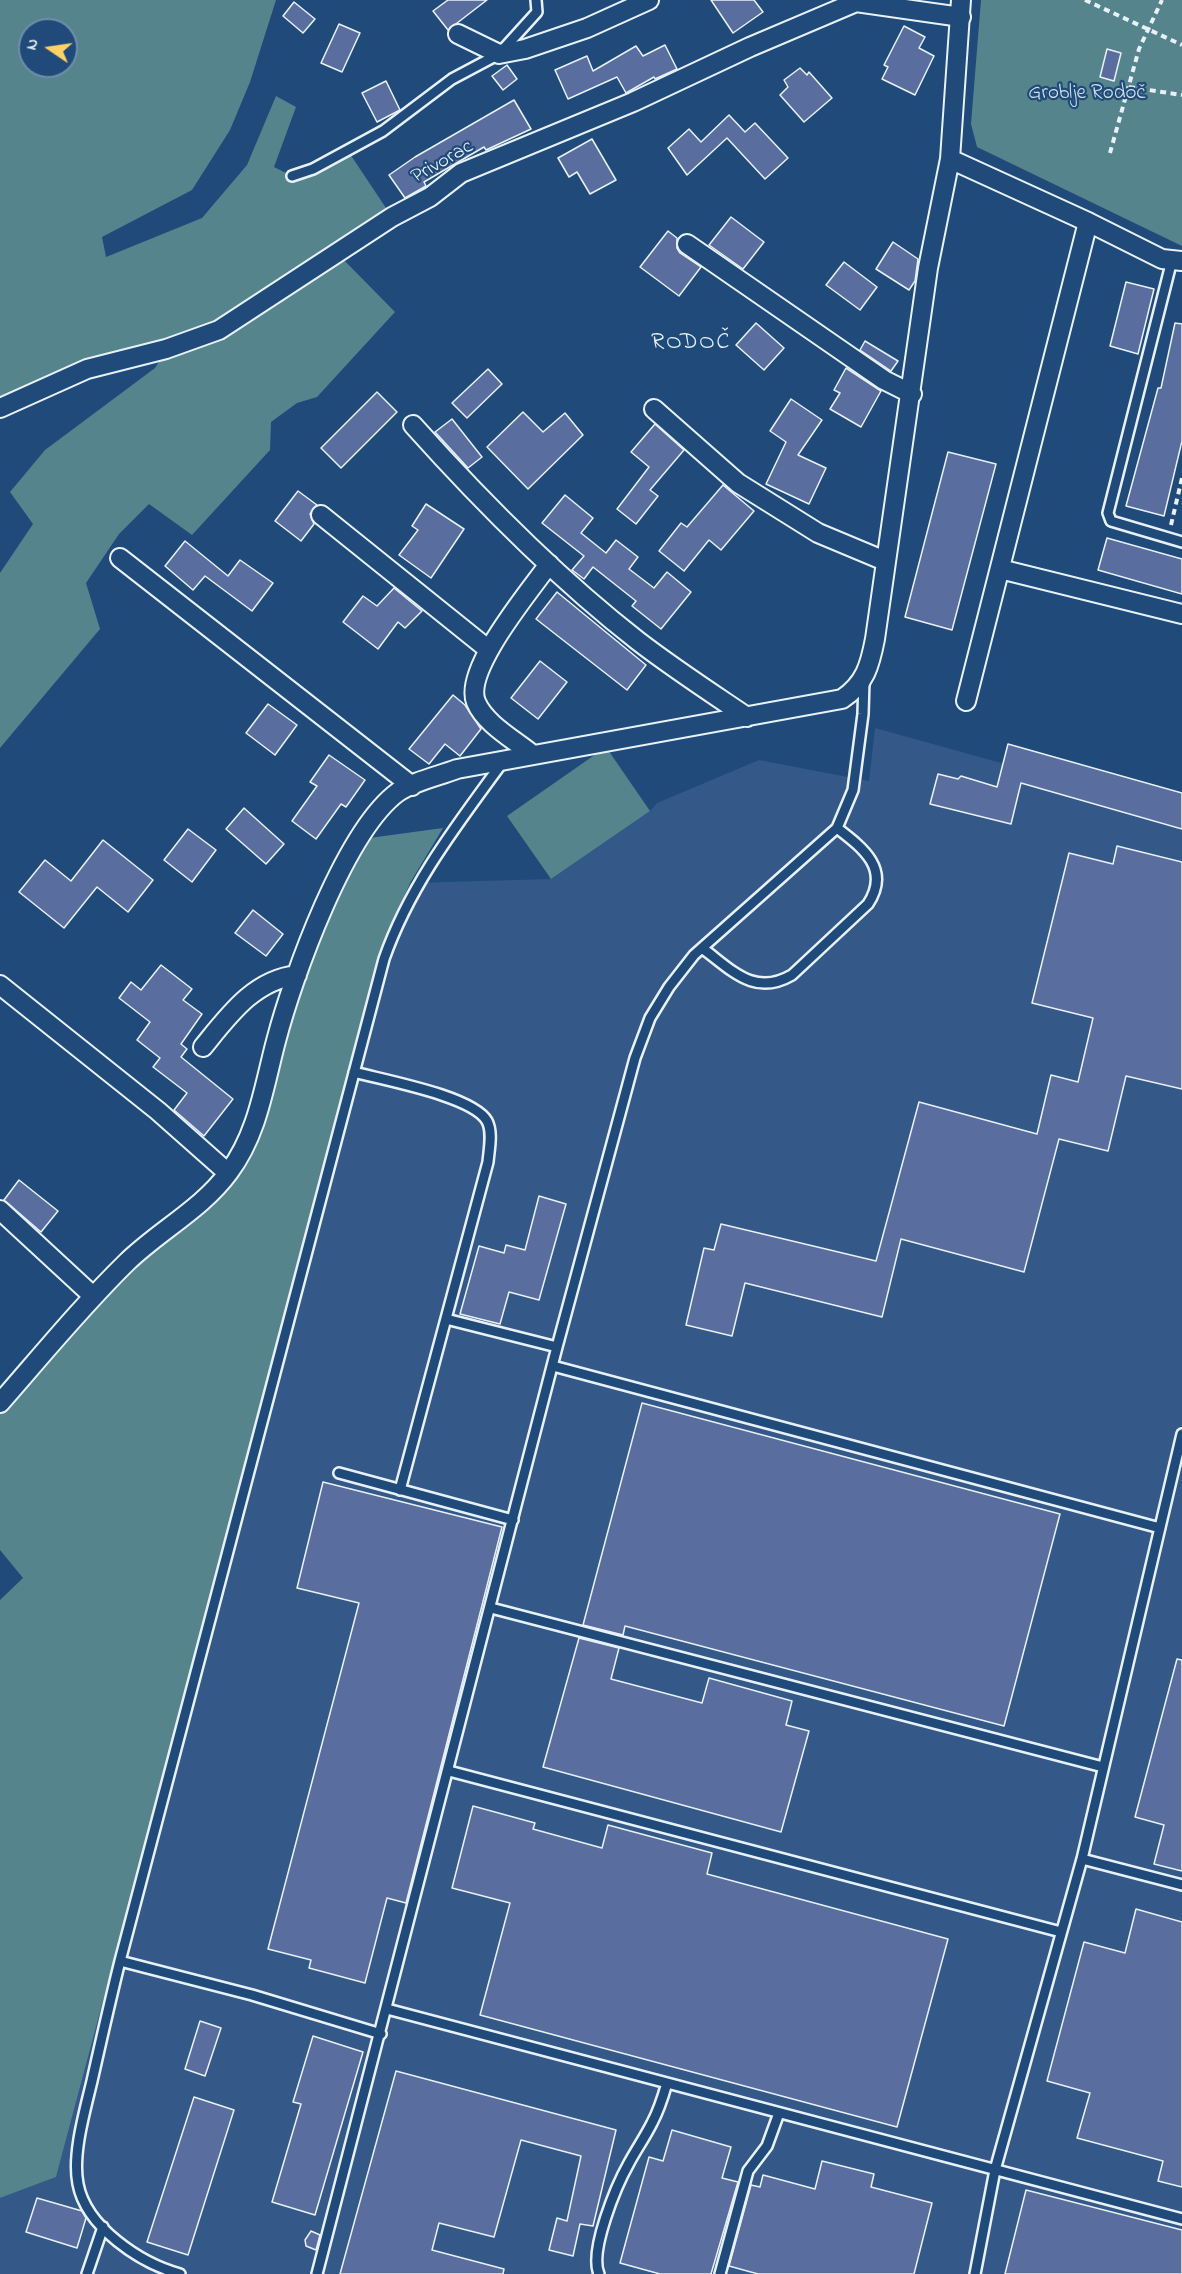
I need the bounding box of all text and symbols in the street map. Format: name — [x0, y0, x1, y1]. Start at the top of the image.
north arrow — [18, 18, 78, 78]
text: N — [20, 36, 45, 52]
park label: Groblje Rodoč — [1028, 82, 1146, 108]
street label: Privorac — [408, 135, 478, 191]
district label: RODOČ — [651, 330, 731, 358]

